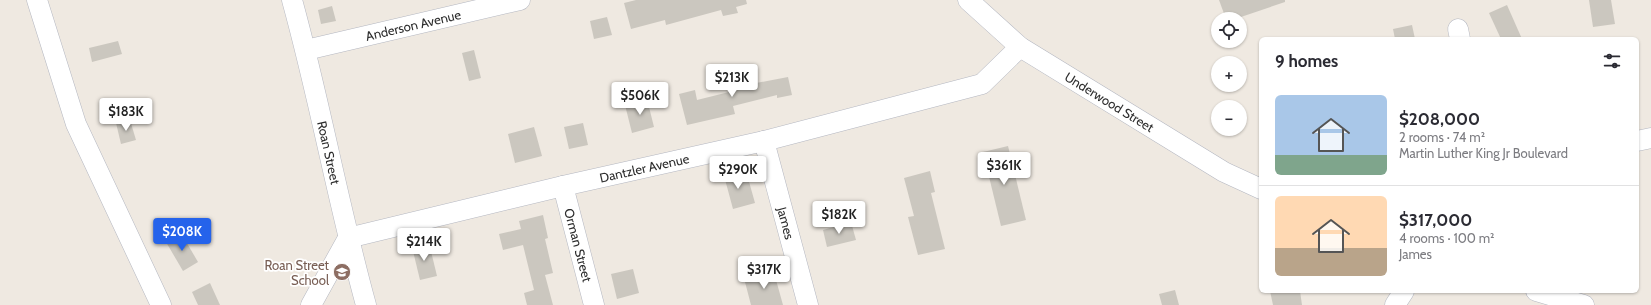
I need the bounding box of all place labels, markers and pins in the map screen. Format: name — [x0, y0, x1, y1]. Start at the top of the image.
pin: $213K — [704, 64, 760, 98]
pin: $506K — [612, 82, 668, 116]
pin: $183K — [98, 98, 154, 132]
pin: $361K — [976, 152, 1032, 186]
pin: $290K — [710, 156, 766, 190]
pin: $182K — [811, 201, 867, 235]
pin: $208K — [154, 218, 210, 252]
pin: $214K — [396, 228, 452, 262]
pin: $317K — [736, 256, 792, 290]
place label: Roan Street School — [264, 257, 330, 288]
school or university icon: Roan Street School — [332, 262, 352, 282]

